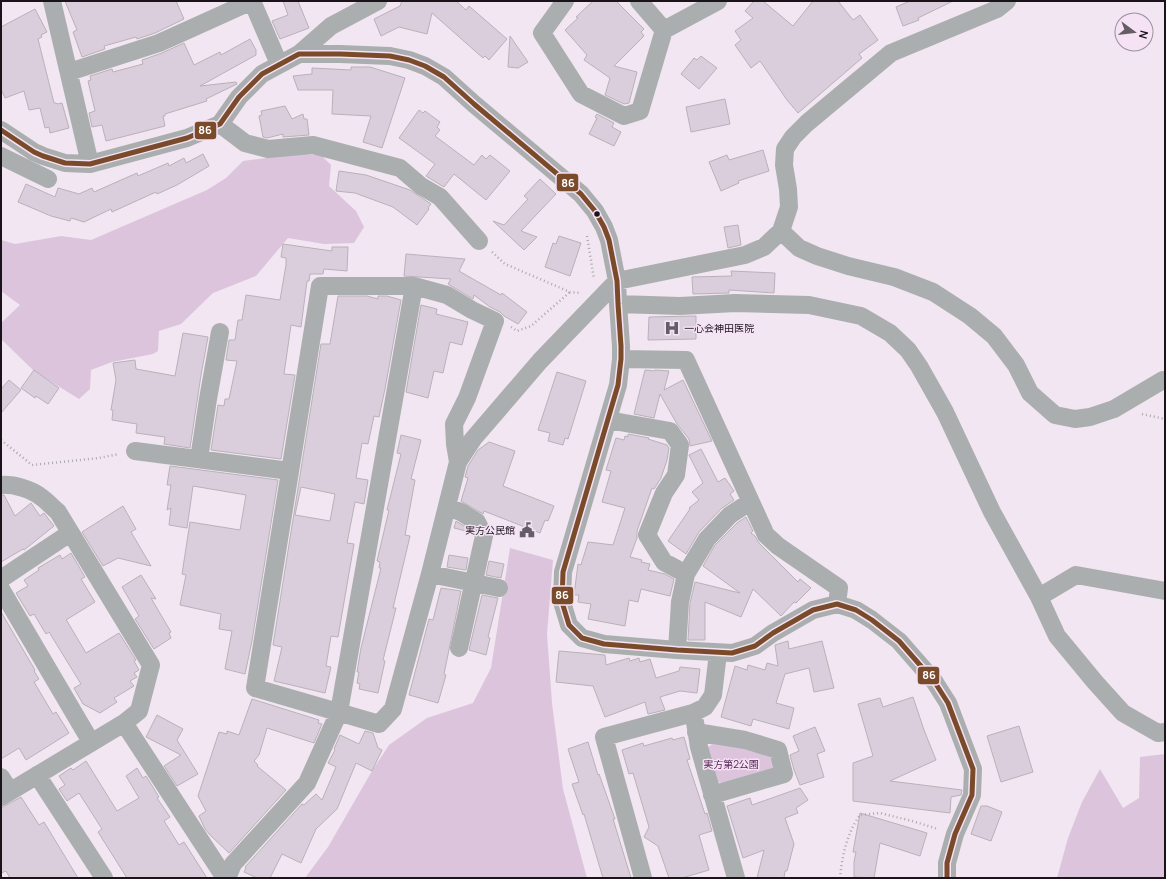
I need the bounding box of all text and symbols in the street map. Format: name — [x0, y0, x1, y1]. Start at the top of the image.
north arrow — [1114, 12, 1154, 52]
text: N — [1136, 29, 1152, 41]
line badge: 86 — [194, 121, 217, 140]
text: 86 — [198, 122, 212, 137]
line badge: 86 — [556, 173, 579, 192]
text: 86 — [561, 175, 575, 190]
unlabelled marker — [592, 209, 602, 219]
hospital icon: 一心会神田医院 — [663, 319, 681, 337]
place label: 一心会神田医院 — [684, 321, 754, 335]
public building icon: 実方公民館 — [518, 521, 536, 539]
place label: 実方公民館 — [465, 523, 515, 537]
line badge: 86 — [551, 586, 574, 605]
text: 86 — [555, 587, 569, 602]
line badge: 86 — [917, 666, 940, 685]
text: 86 — [922, 667, 936, 682]
park label: 実方第2公園 — [703, 757, 759, 771]

